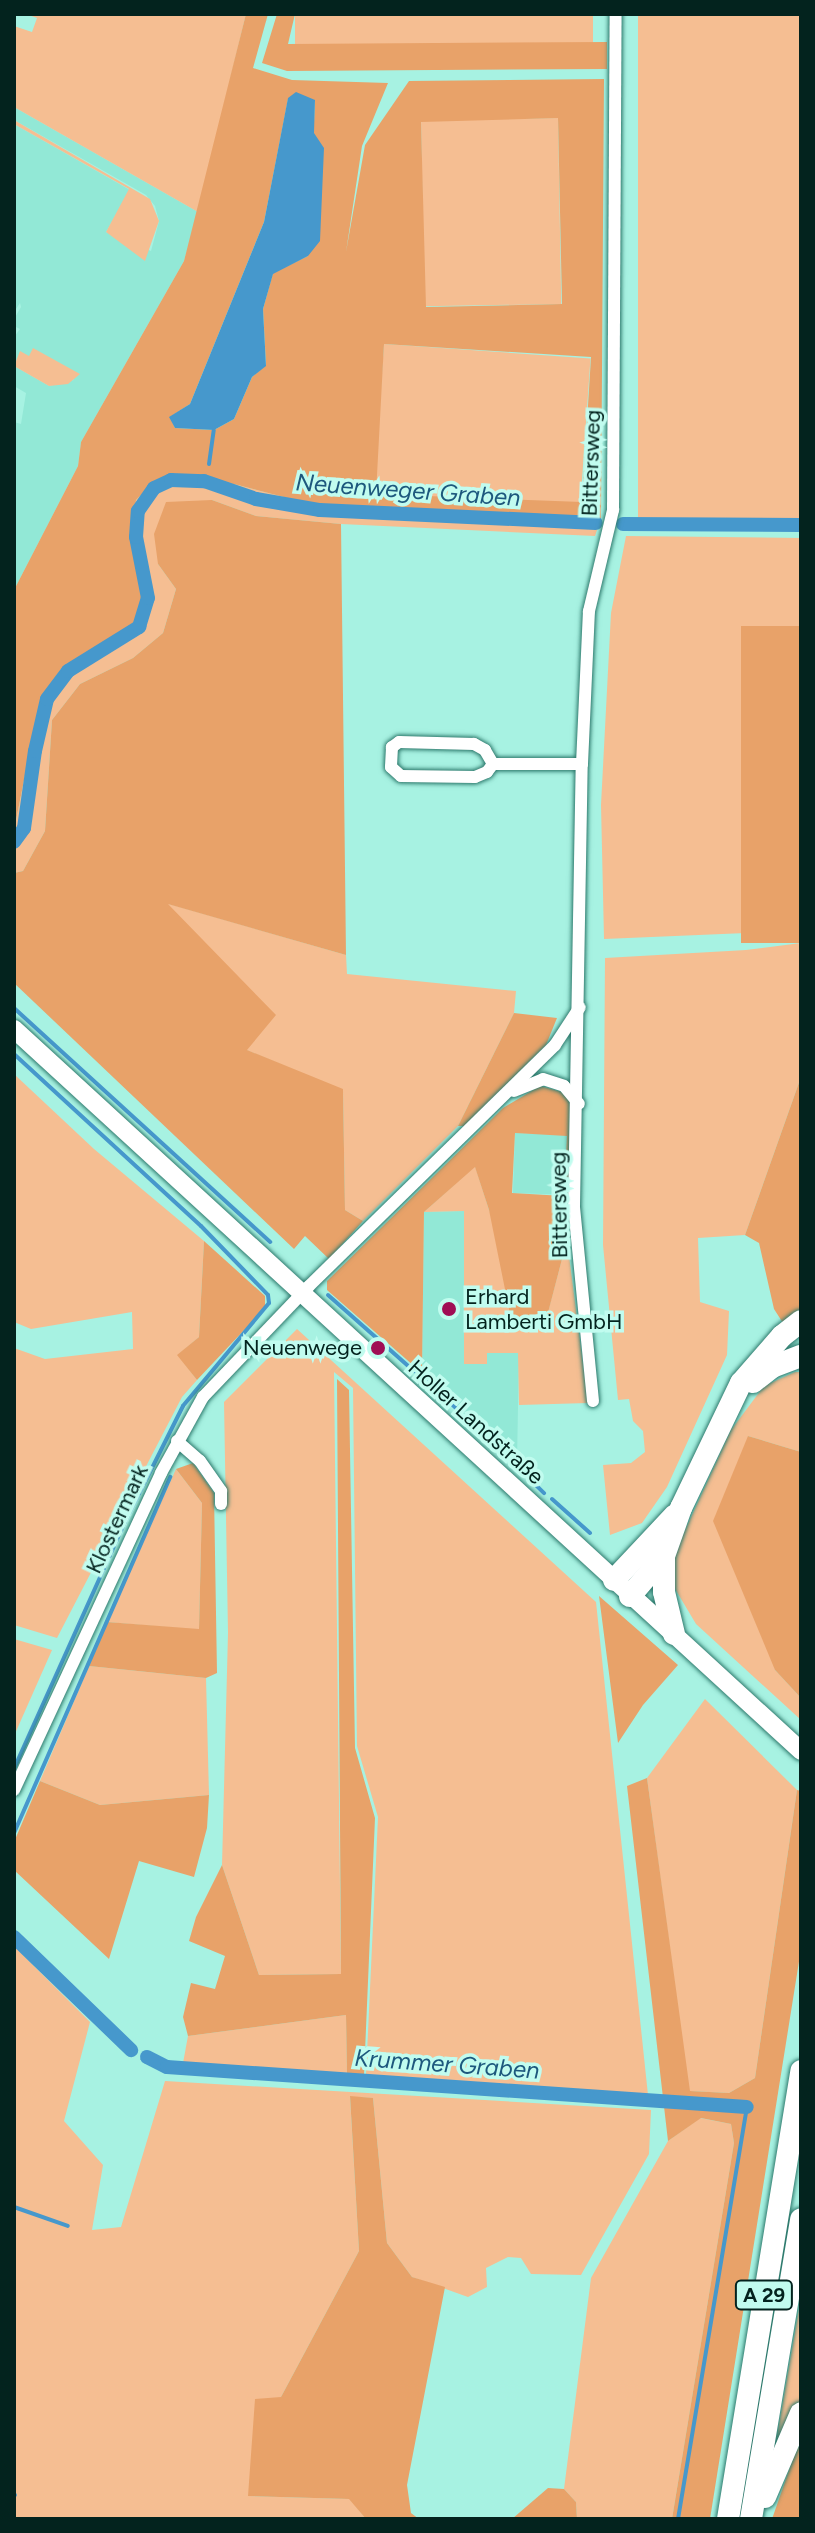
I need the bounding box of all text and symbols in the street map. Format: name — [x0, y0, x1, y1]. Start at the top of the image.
street label: Bittersweg — [576, 409, 606, 517]
water label: Neuenweger Graben — [294, 468, 522, 512]
street label: Bittersweg — [545, 1151, 573, 1259]
place label: Erhard Lamberti GmbH — [465, 1283, 622, 1334]
marker: Erhard Lamberti GmbH — [440, 1300, 458, 1318]
place label: Neuenwege — [243, 1335, 362, 1361]
marker: Neuenwege — [369, 1339, 387, 1357]
street label: Holler Landstraße — [403, 1354, 549, 1490]
street label: Klostermark — [80, 1460, 154, 1578]
water label: Krummer Graben — [354, 2043, 540, 2085]
road number: A 29 — [734, 2279, 794, 2311]

